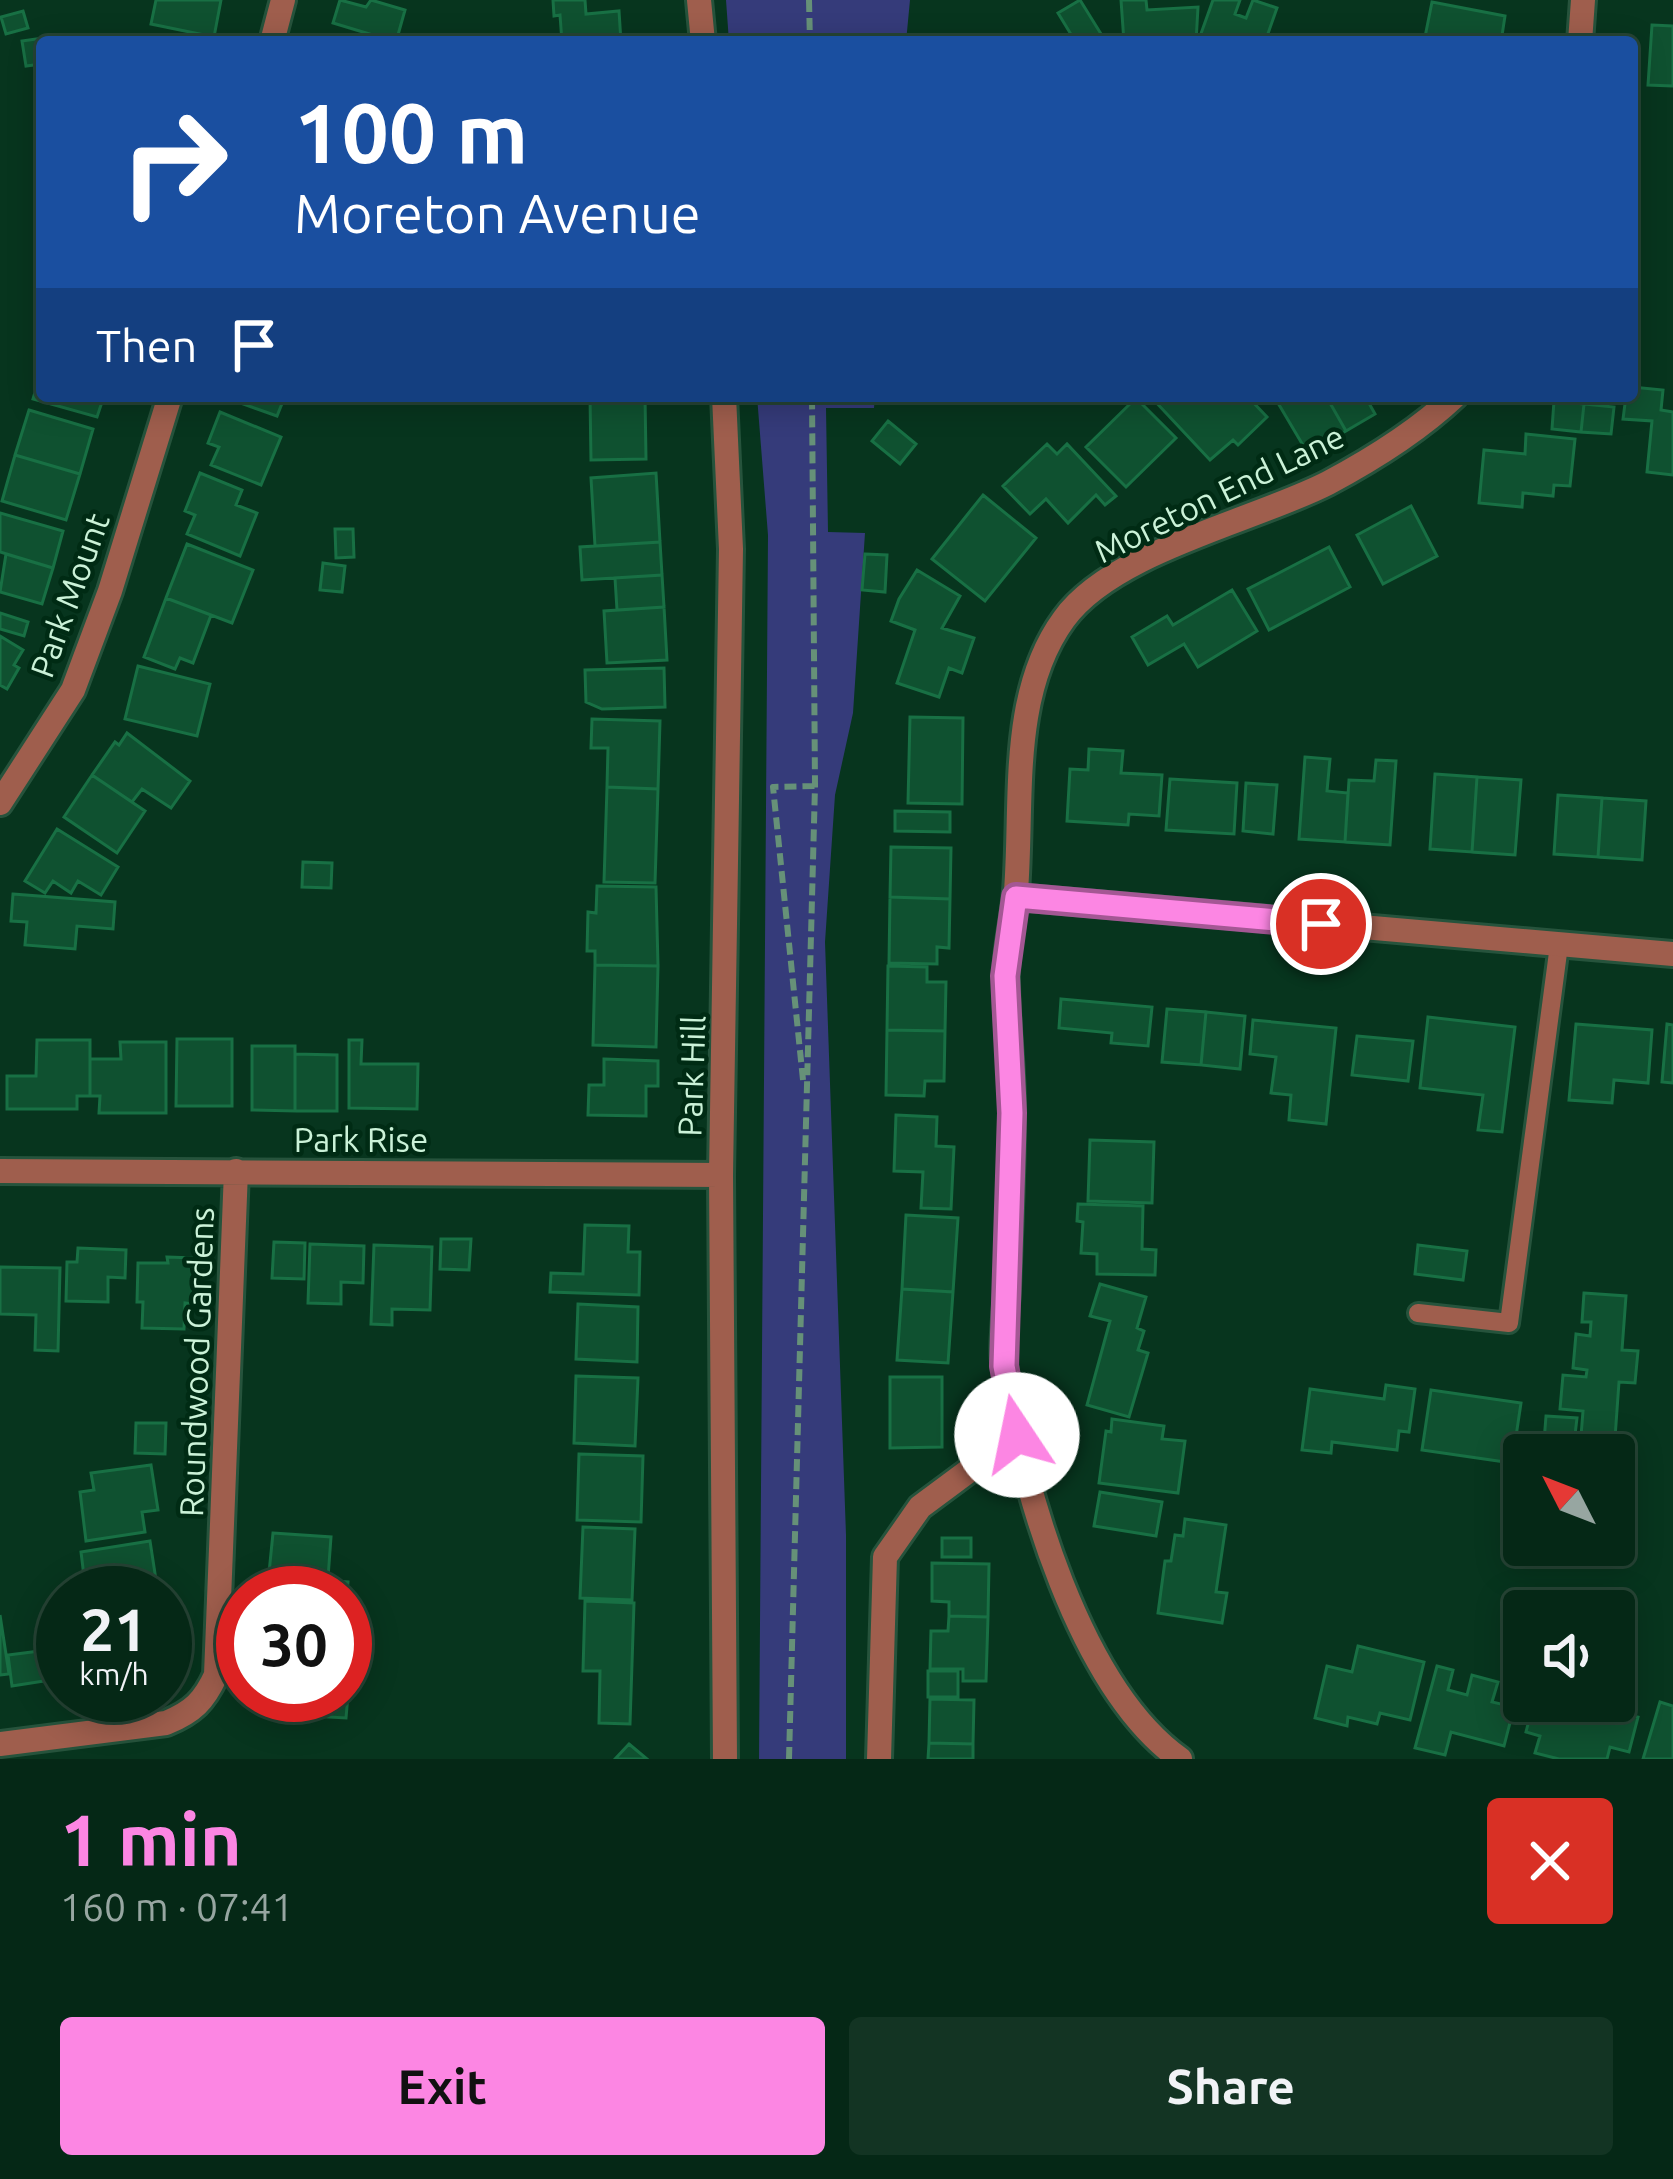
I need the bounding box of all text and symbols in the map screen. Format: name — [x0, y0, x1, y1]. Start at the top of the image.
icon: right — [96, 84, 252, 240]
text: 100 m — [294, 85, 528, 179]
text: Moreton Avenue — [294, 183, 701, 243]
icon: arrive — [221, 312, 287, 378]
text: Then — [96, 320, 197, 371]
street label: Moreton End Lane — [1088, 417, 1350, 569]
street label: Park Mount — [22, 508, 116, 682]
pin — [1270, 873, 1372, 975]
icon: arrive — [1288, 891, 1354, 957]
street label: Park Hill — [670, 1015, 712, 1137]
street label: Park Rise — [294, 1121, 428, 1158]
street label: Roundwood Gardens — [172, 1207, 220, 1517]
position arrow — [954, 1372, 1080, 1498]
north arrow — [1503, 1434, 1635, 1566]
map controls — [1503, 1434, 1635, 1722]
speed limit sign: 30 — [216, 1566, 372, 1722]
button: sound — [1503, 1590, 1635, 1722]
text: 21 — [80, 1595, 148, 1662]
text: km/h — [79, 1657, 149, 1691]
button: close — [1487, 1798, 1613, 1924]
text: 1 min — [60, 1799, 242, 1880]
text: 160 m · 07:41 — [60, 1885, 294, 1928]
button: Exit — [60, 2017, 825, 2155]
button: Share — [849, 2017, 1613, 2155]

